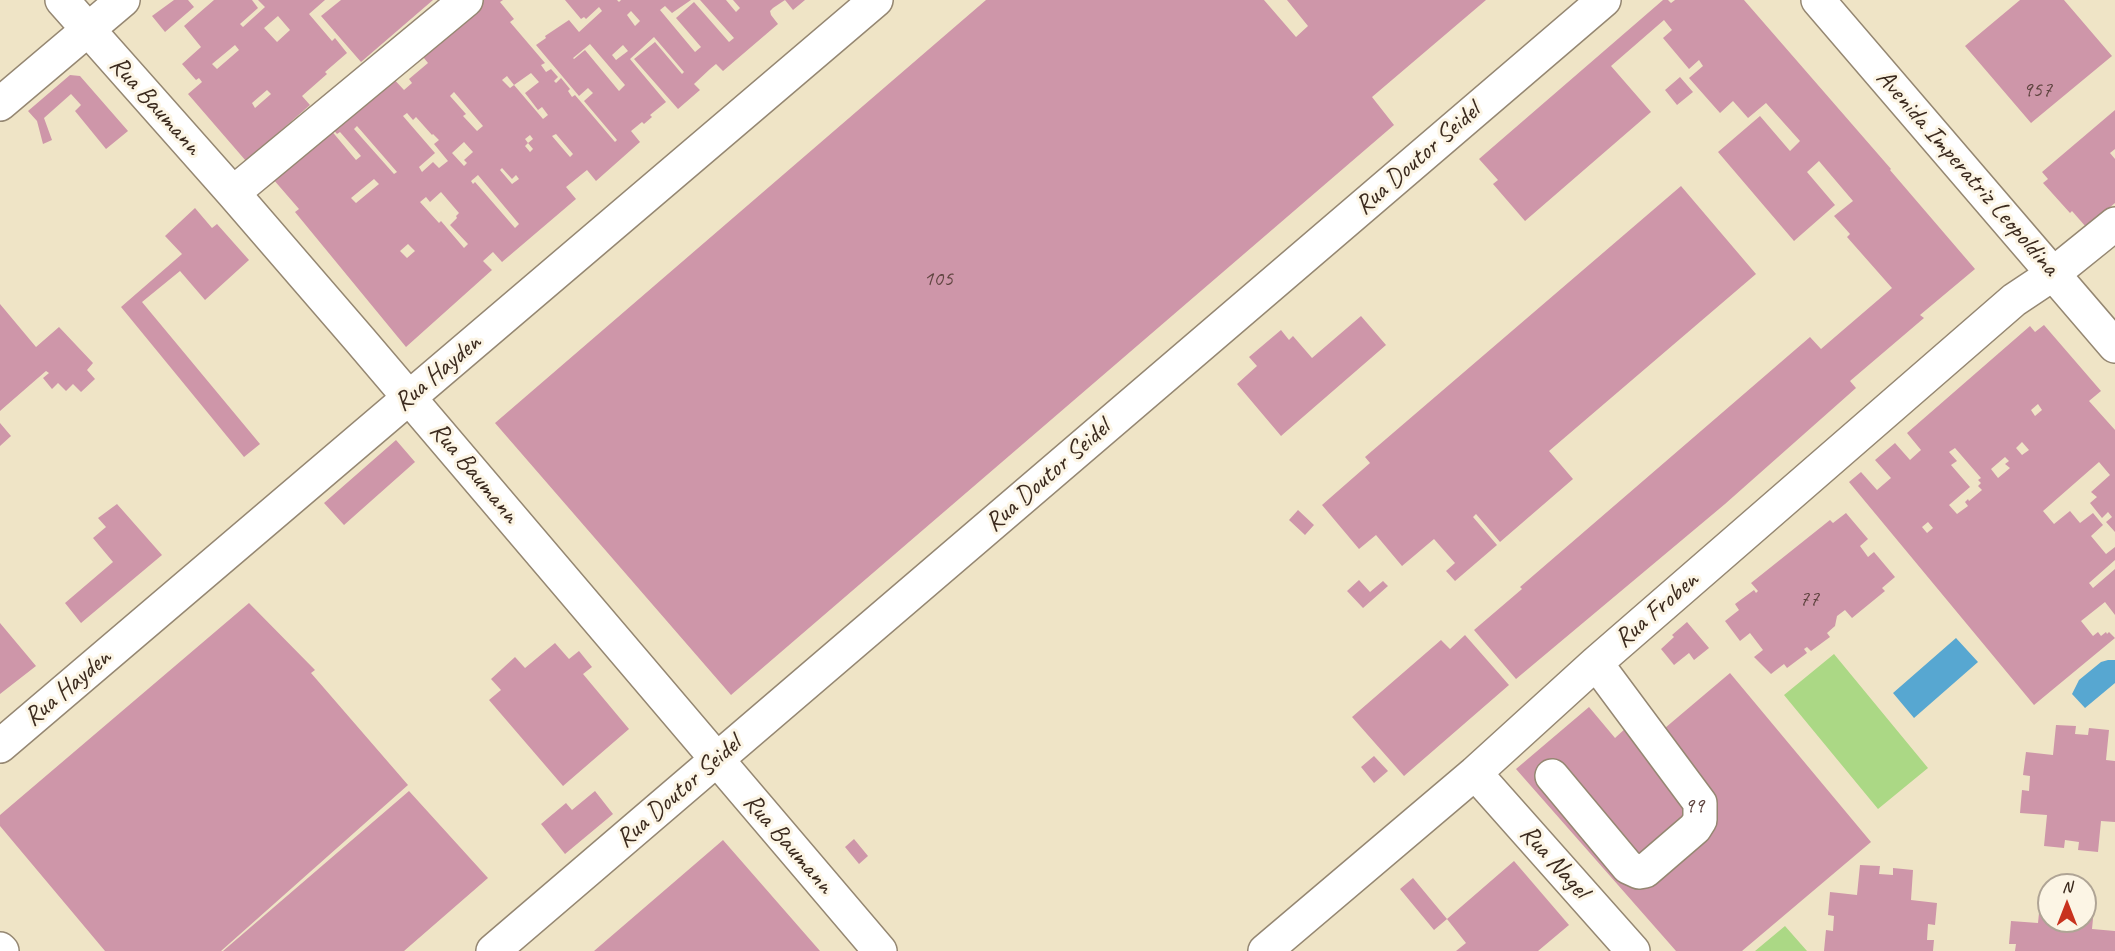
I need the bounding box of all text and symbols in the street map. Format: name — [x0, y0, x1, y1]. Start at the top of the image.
street label: Rua Baumann — [102, 50, 208, 162]
street label: Avenida Imperatriz Leopoldina — [1869, 63, 2065, 283]
house number: 957 — [2022, 77, 2052, 103]
street label: Rua Doutor Seidel — [1349, 96, 1487, 222]
house number: 105 — [923, 266, 953, 292]
street label: Rua Hayden — [388, 328, 488, 418]
street label: Rua Doutor Seidel — [979, 413, 1117, 539]
street label: Rua Baumann — [423, 416, 525, 530]
street label: Rua Froben — [1609, 565, 1705, 655]
house number: 77 — [1799, 586, 1819, 612]
street label: Rua Hayden — [18, 643, 118, 733]
street label: Rua Doutor Seidel — [610, 729, 748, 855]
street label: Rua Baumann — [736, 787, 840, 901]
house number: 99 — [1684, 793, 1704, 819]
street label: Rua Nagel — [1513, 819, 1595, 905]
north arrow — [2037, 873, 2097, 933]
text: N — [2062, 877, 2072, 897]

